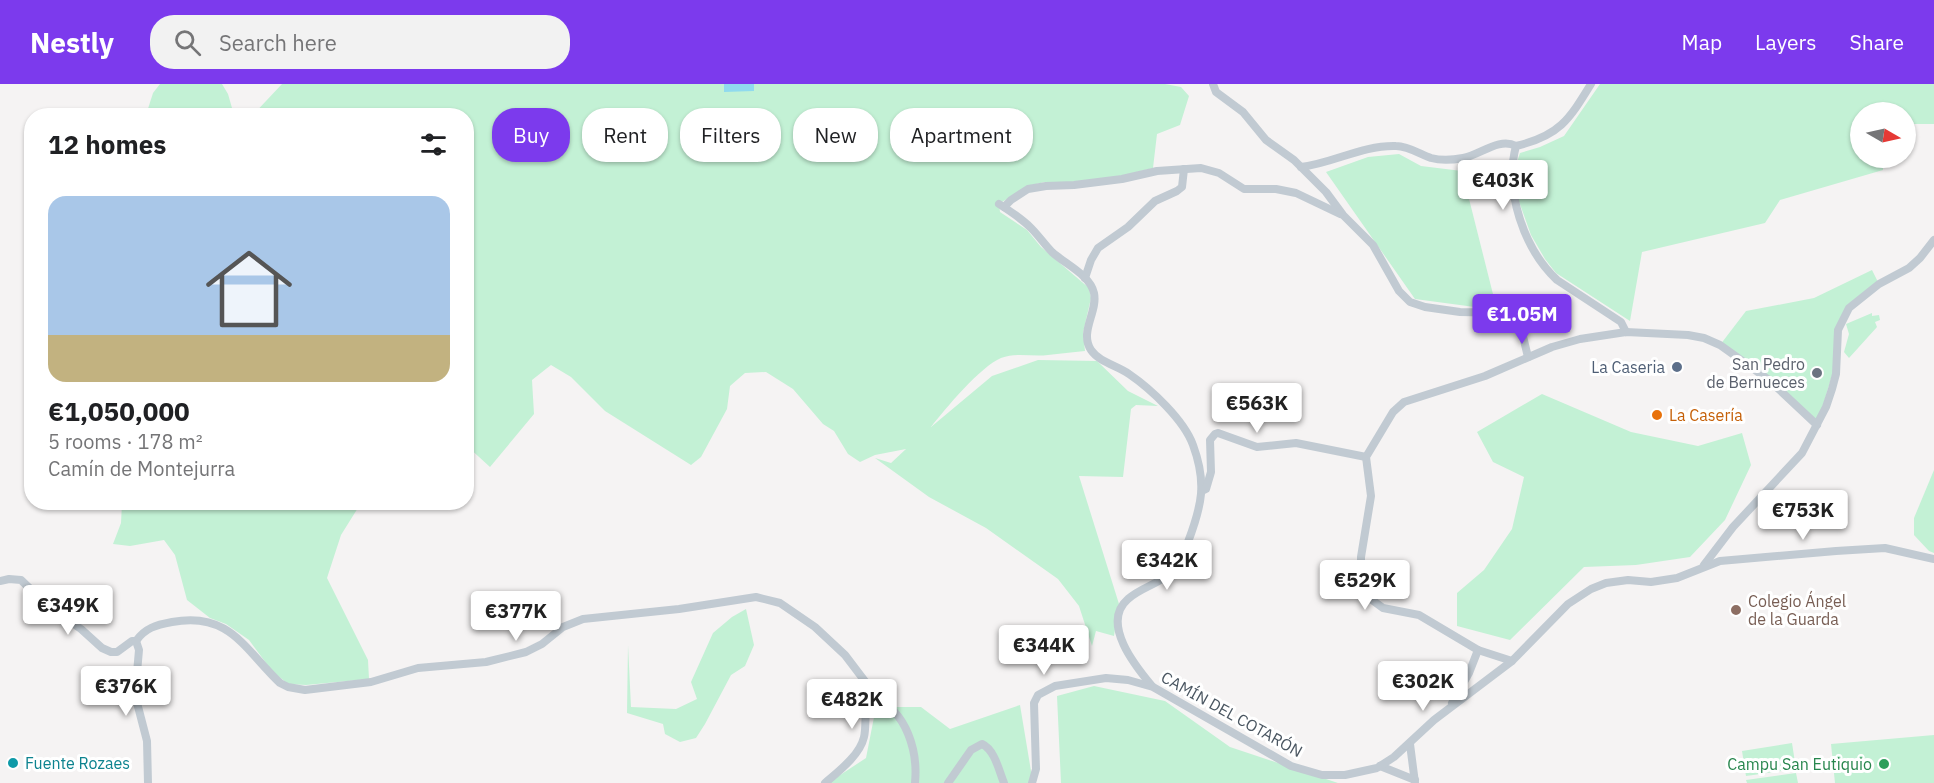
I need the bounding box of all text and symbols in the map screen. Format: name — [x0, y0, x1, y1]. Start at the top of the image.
search box — [150, 15, 570, 69]
text: Nestly — [30, 24, 114, 61]
icon: search — [171, 26, 204, 59]
text: Search here — [219, 28, 337, 57]
text: Map — [1682, 28, 1722, 56]
text: Layers — [1755, 28, 1817, 56]
text: Share — [1850, 28, 1904, 56]
north arrow — [1850, 102, 1916, 168]
map controls — [1850, 102, 1916, 168]
chip: Buy — [492, 108, 570, 162]
chip: Rent — [582, 108, 668, 162]
chip: Filters — [680, 108, 781, 162]
chip: New — [793, 108, 878, 162]
chip: Apartment — [890, 108, 1033, 162]
text: 12 homes — [48, 127, 166, 161]
icon: filters — [417, 128, 450, 161]
pin: €403K — [1461, 160, 1545, 211]
text: €403K — [1472, 166, 1534, 193]
icon: home — [195, 235, 303, 343]
pin: €1.05M — [1473, 294, 1571, 345]
text: €1.05M — [1486, 300, 1558, 327]
place label: San Pedro de Bernueces — [1707, 354, 1805, 392]
place label: La Caseria — [1591, 357, 1665, 377]
marker: La Caseria — [1670, 360, 1684, 374]
marker: San Pedro de Bernueces — [1810, 366, 1824, 380]
pin: €563K — [1215, 383, 1299, 434]
text: €563K — [1226, 389, 1288, 416]
text: €1,050,000 — [48, 394, 190, 428]
place label: La Casería — [1669, 405, 1743, 425]
marker: La Casería — [1650, 408, 1664, 422]
text: 5 rooms · 178 m² — [48, 428, 203, 455]
text: Camín de Montejurra — [48, 455, 235, 482]
pin: €753K — [1761, 490, 1845, 541]
text: €753K — [1772, 496, 1834, 523]
pin: €342K — [1125, 540, 1209, 591]
text: €342K — [1136, 546, 1198, 573]
pin: €529K — [1323, 560, 1407, 611]
text: €529K — [1334, 566, 1396, 593]
pin: €349K — [26, 585, 110, 636]
place label: Colegio Ángel de la Guarda — [1748, 590, 1846, 629]
text: €349K — [37, 591, 99, 618]
pin: €377K — [474, 591, 558, 642]
text: €377K — [485, 597, 547, 624]
marker: Colegio Ángel de la Guarda — [1729, 603, 1743, 617]
pin: €344K — [1002, 625, 1086, 676]
text: €344K — [1013, 631, 1075, 658]
pin: €302K — [1381, 661, 1465, 712]
pin: €376K — [84, 666, 168, 717]
street label: CAMÍN DEL COTARÓN — [1158, 666, 1307, 761]
text: €302K — [1392, 667, 1454, 694]
text: €376K — [95, 672, 157, 699]
pin: €482K — [810, 679, 894, 730]
text: €482K — [821, 685, 883, 712]
place label: Fuente Rozaes — [25, 753, 130, 773]
place label: Campu San Eutiquio — [1727, 754, 1872, 774]
marker: Fuente Rozaes — [6, 756, 20, 770]
marker: Campu San Eutiquio — [1877, 757, 1891, 771]

